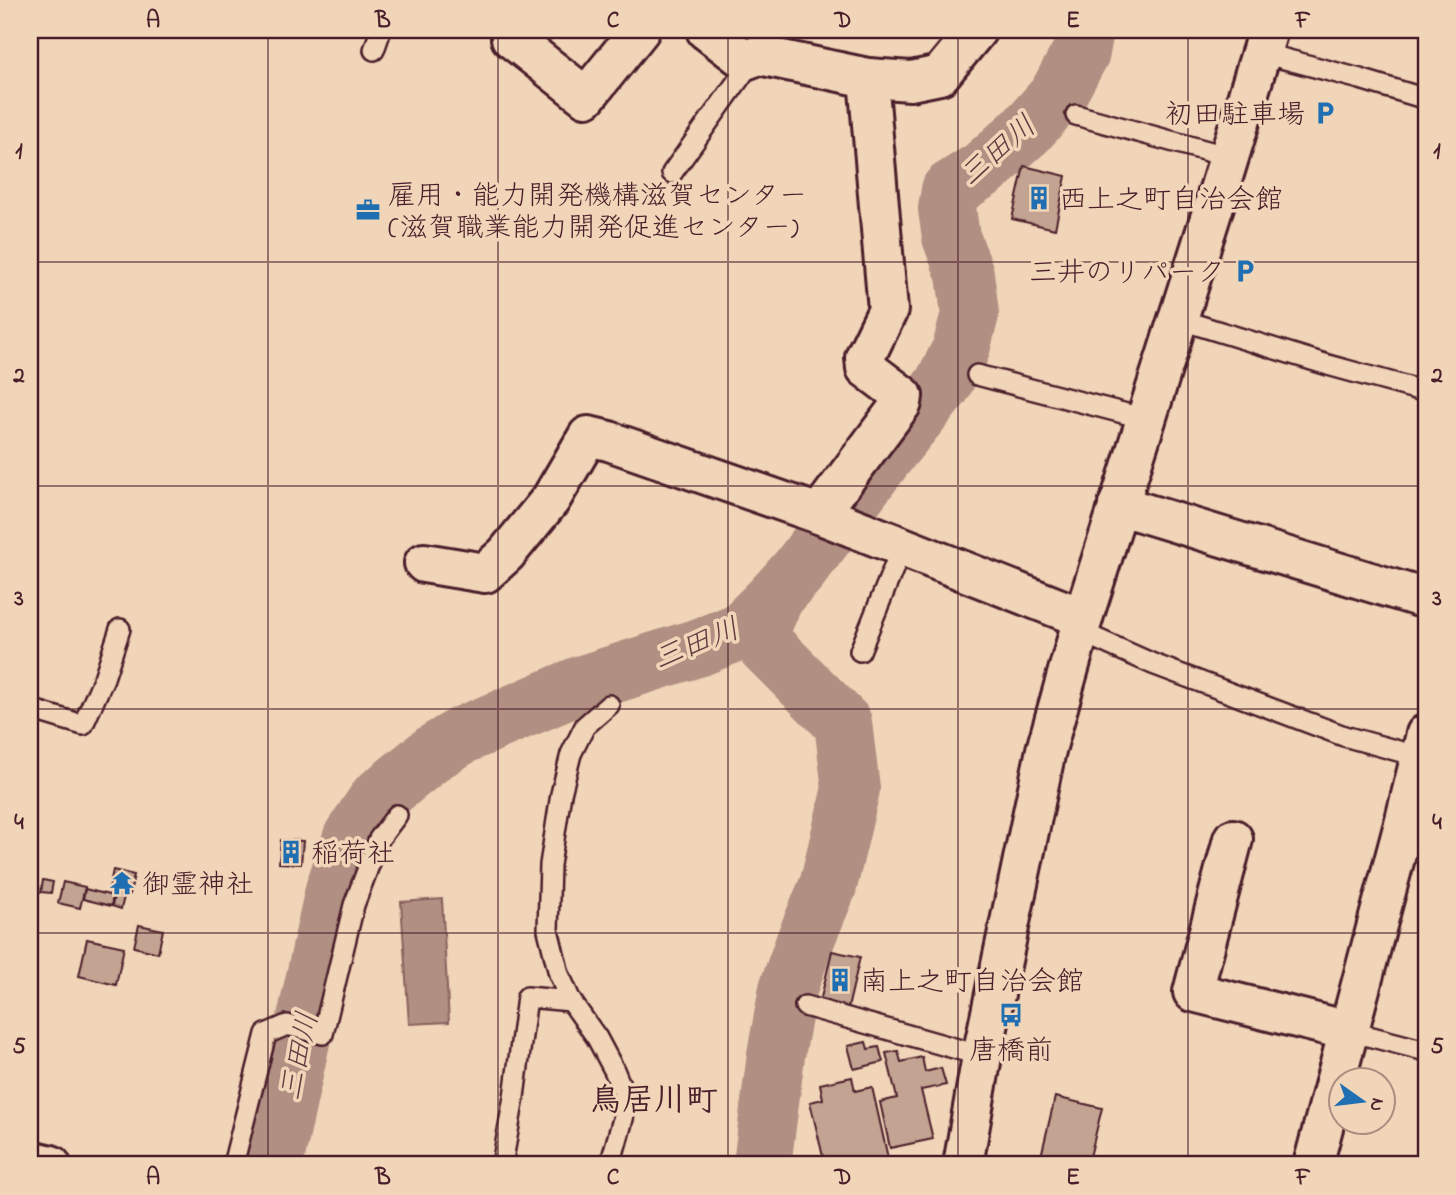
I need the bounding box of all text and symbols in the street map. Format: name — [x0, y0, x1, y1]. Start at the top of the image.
text: A — [146, 5, 160, 38]
text: B — [374, 5, 391, 38]
text: C — [607, 5, 620, 38]
text: D — [834, 5, 851, 38]
text: E — [1066, 5, 1080, 38]
text: F — [1295, 5, 1311, 38]
place label: 初田駐車場 — [1165, 96, 1305, 137]
parking icon: 初田駐車場 — [1311, 99, 1339, 127]
water label: 三田川 — [951, 106, 1047, 198]
text: 1 — [15, 136, 23, 169]
text: 1 — [1433, 136, 1441, 169]
place label: 雇用・能力開発機構滋賀センター (滋賀職業能力開発促進センター) — [388, 177, 807, 250]
place label: 西上之町自治会館 — [1059, 181, 1283, 222]
building icon: 西上之町自治会館 — [1025, 184, 1053, 212]
office icon: 雇用・能力開発機構滋賀センター (滋賀職業能力開発促進センター) — [354, 196, 382, 224]
place label: 三井のリパーク — [1029, 254, 1225, 295]
parking icon: 三井のリパーク — [1231, 257, 1259, 285]
text: 2 — [12, 360, 25, 393]
text: 2 — [1430, 360, 1443, 393]
text: 3 — [13, 583, 24, 616]
text: 3 — [1431, 583, 1442, 616]
water label: 三田川 — [647, 609, 747, 683]
text: 4 — [14, 807, 24, 840]
text: 4 — [1432, 807, 1442, 840]
place label: 稲荷社 — [311, 835, 395, 876]
building icon: 稲荷社 — [277, 838, 305, 866]
place label: 御霊神社 — [142, 866, 254, 907]
temple icon: 御霊神社 — [108, 869, 136, 897]
place label: 南上之町自治会館 — [860, 963, 1084, 1004]
building icon: 南上之町自治会館 — [826, 966, 854, 994]
bus stop icon: 唐橋前 — [997, 1001, 1025, 1029]
water label: 三田川 — [270, 1008, 332, 1105]
text: 5 — [12, 1031, 26, 1064]
text: 5 — [1430, 1031, 1444, 1064]
place label: 唐橋前 — [969, 1032, 1053, 1073]
north arrow — [1326, 1066, 1396, 1136]
district label: 鳥居川町 — [590, 1079, 718, 1126]
text: N — [1361, 1095, 1391, 1114]
text: A — [146, 1162, 160, 1195]
text: B — [374, 1162, 391, 1195]
text: C — [607, 1162, 620, 1195]
text: D — [834, 1162, 851, 1195]
text: E — [1066, 1162, 1080, 1195]
text: F — [1295, 1162, 1311, 1195]

